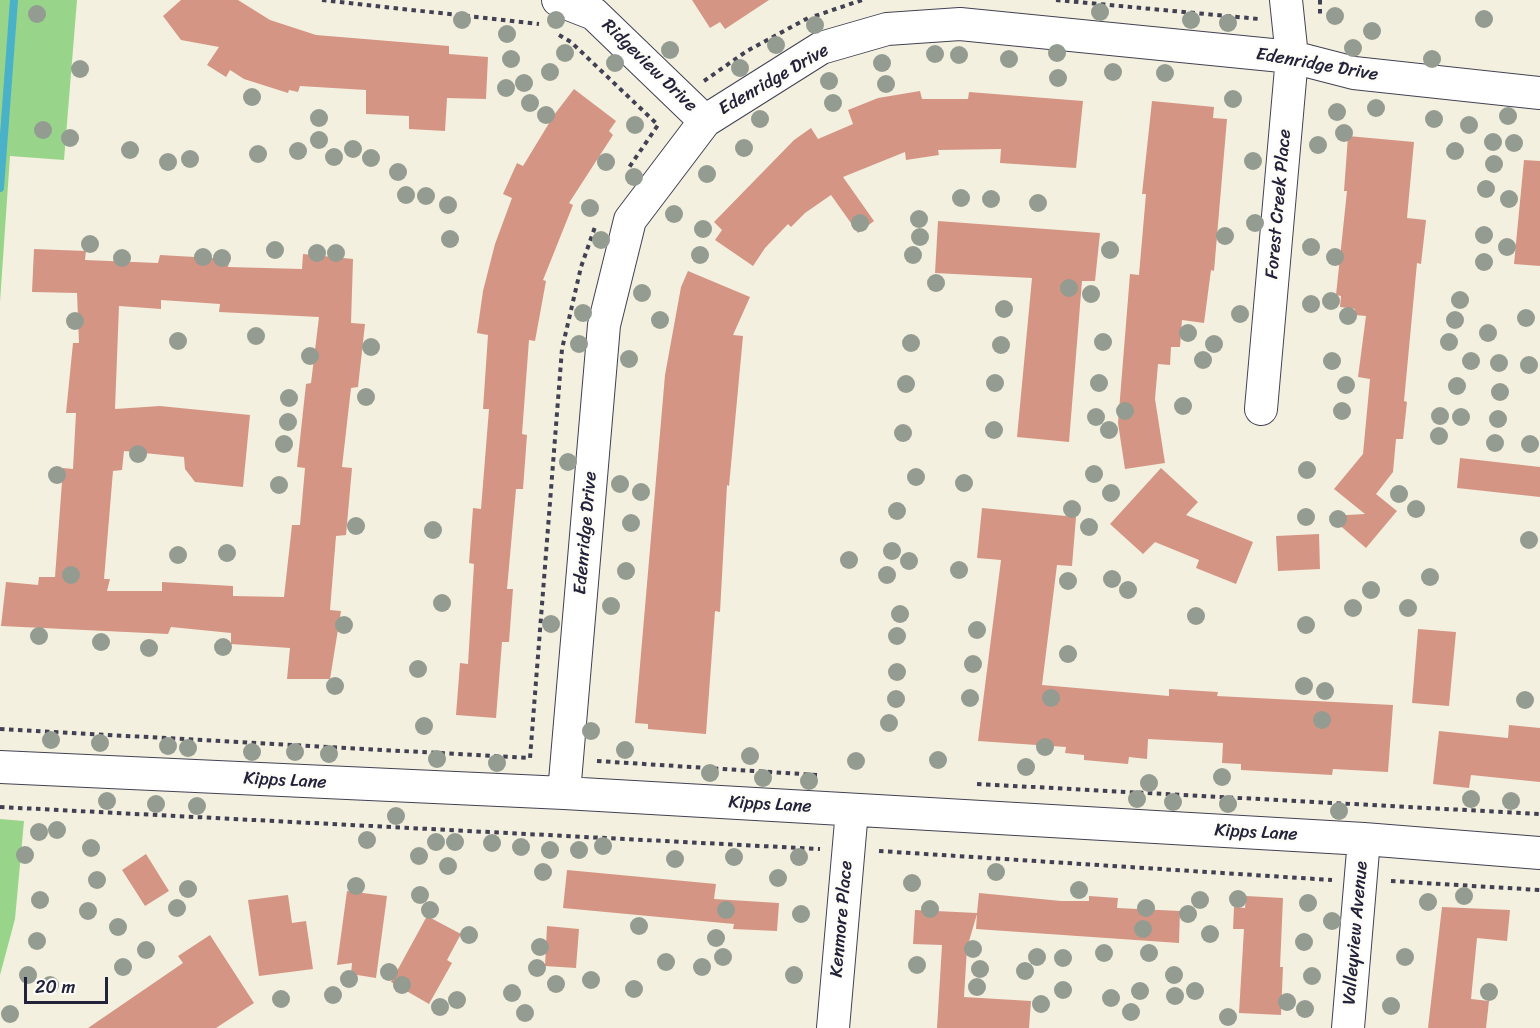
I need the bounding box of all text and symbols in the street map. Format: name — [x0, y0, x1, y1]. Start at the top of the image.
street label: Ridgeview Drive — [597, 15, 701, 117]
street label: Edenridge Drive — [715, 40, 833, 120]
street label: Edenridge Drive — [1254, 44, 1380, 86]
street label: Forest Creek Place — [1262, 128, 1296, 280]
street label: Edenridge Drive — [570, 471, 602, 595]
street label: Kipps Lane — [243, 768, 327, 794]
street label: Kipps Lane — [728, 792, 812, 818]
street label: Kipps Lane — [1214, 820, 1298, 846]
street label: Kenmore Place — [826, 860, 858, 978]
street label: Valleyview Avenue — [1339, 860, 1373, 1006]
scale bar — [27, 965, 111, 1003]
text: 20 m — [35, 971, 75, 1003]

